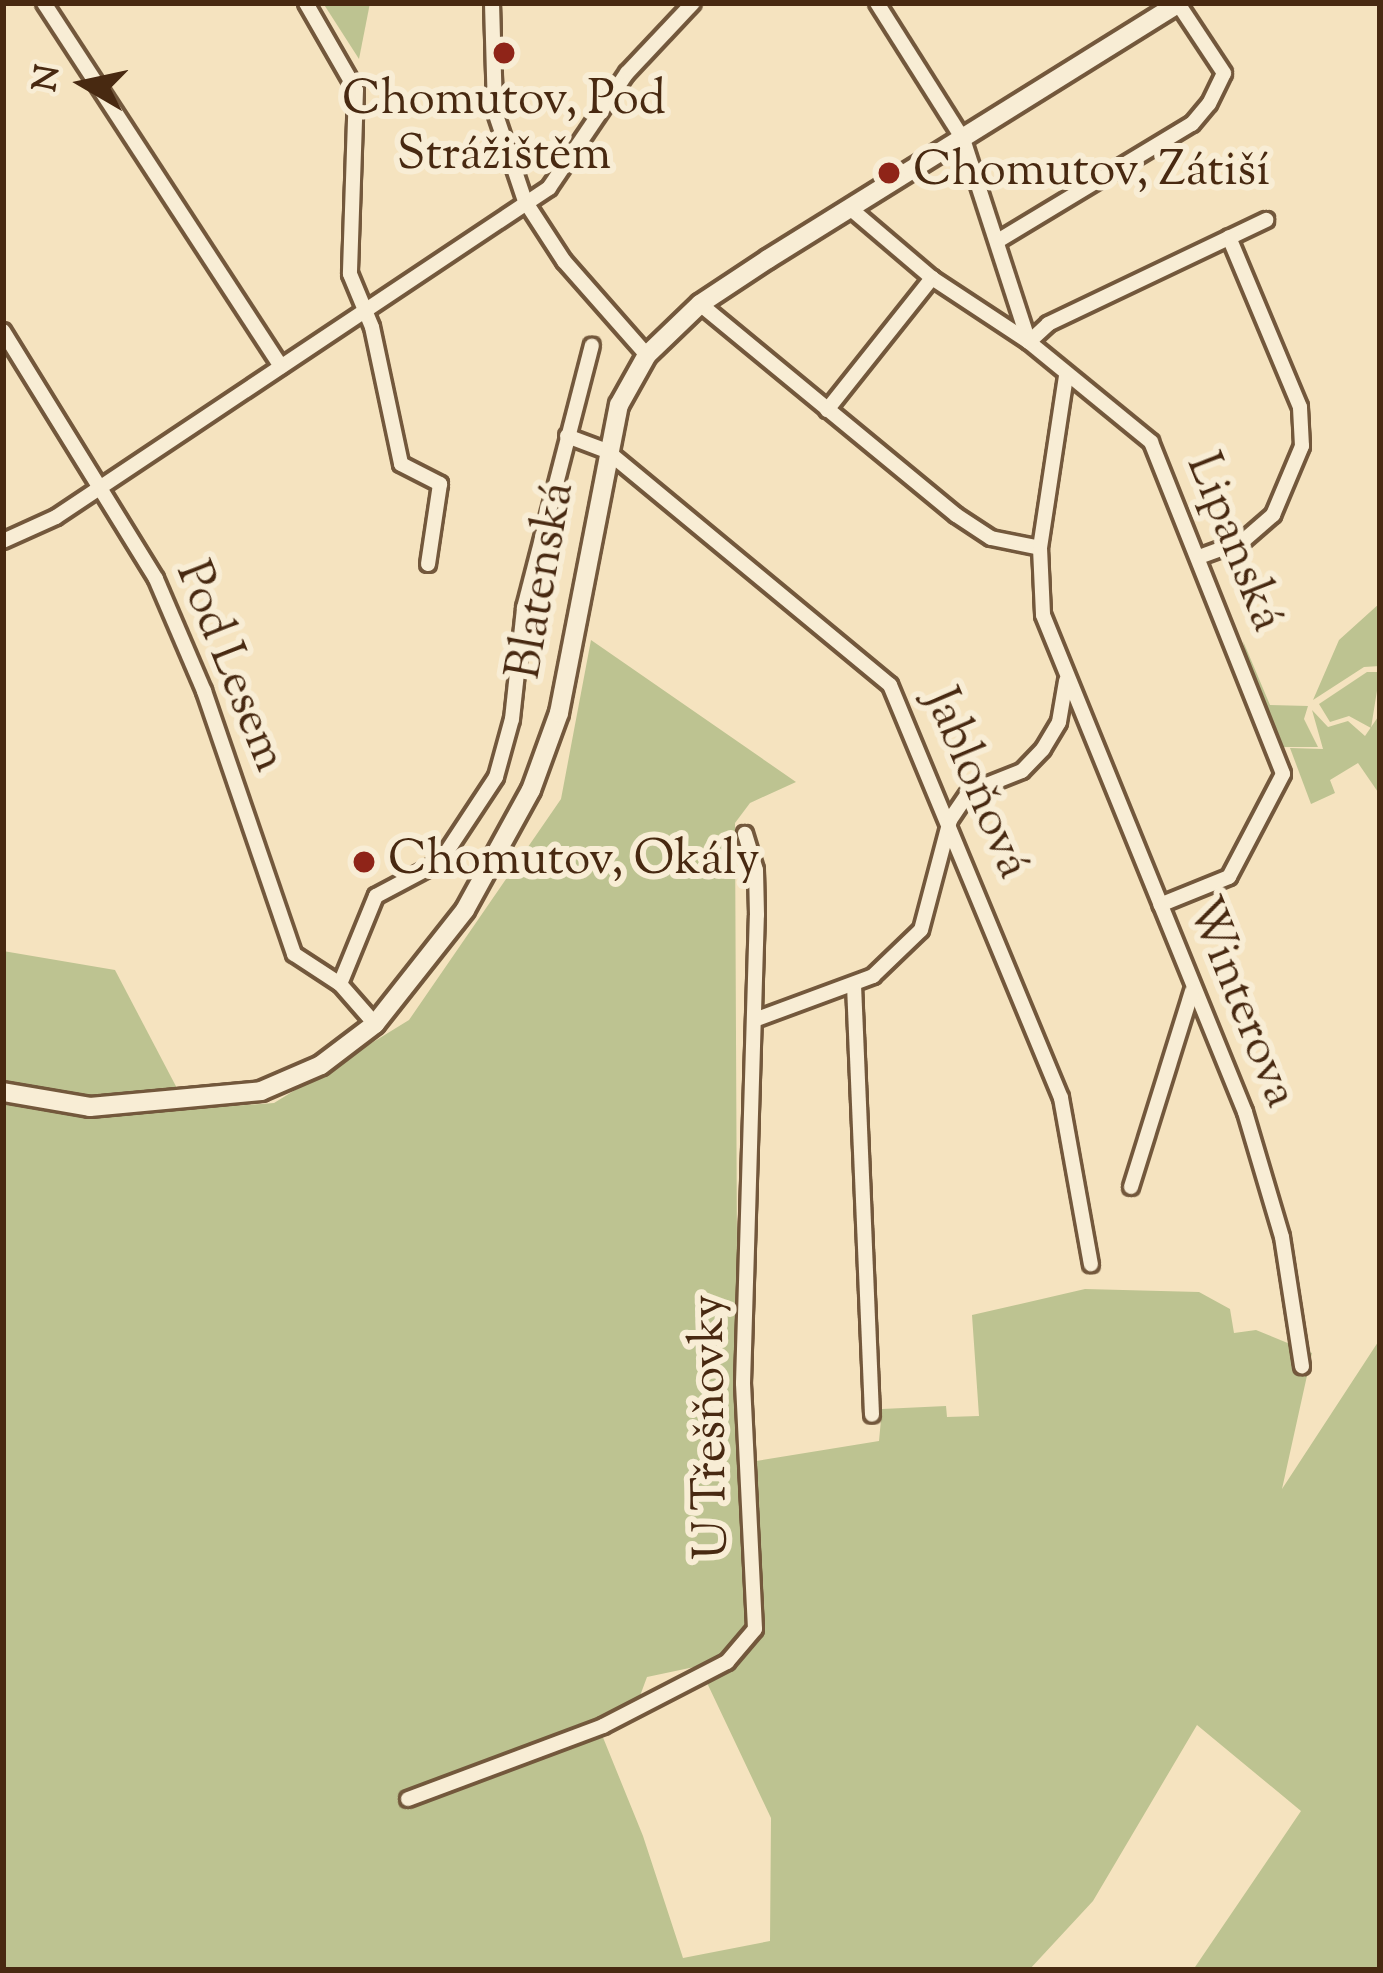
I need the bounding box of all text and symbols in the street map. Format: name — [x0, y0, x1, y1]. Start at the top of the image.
north arrow — [24, 24, 144, 144]
marker: Chomutov, Pod Strážištěm — [491, 40, 517, 66]
text: N — [23, 62, 74, 95]
place label: Chomutov, Pod Strážištěm — [342, 72, 666, 185]
place label: Chomutov, Zátiší — [913, 144, 1270, 202]
marker: Chomutov, Zátiší — [876, 160, 902, 186]
street label: Lipanská — [1171, 446, 1295, 640]
street label: Blatenská — [497, 478, 589, 684]
street label: Pod Lesem — [161, 554, 297, 780]
street label: Jabloňová — [909, 680, 1041, 888]
place label: Chomutov, Okály — [388, 833, 760, 891]
marker: Chomutov, Okály — [351, 849, 377, 875]
street label: Winterova — [1172, 890, 1308, 1116]
street label: U Třešňovky — [681, 1294, 743, 1560]

